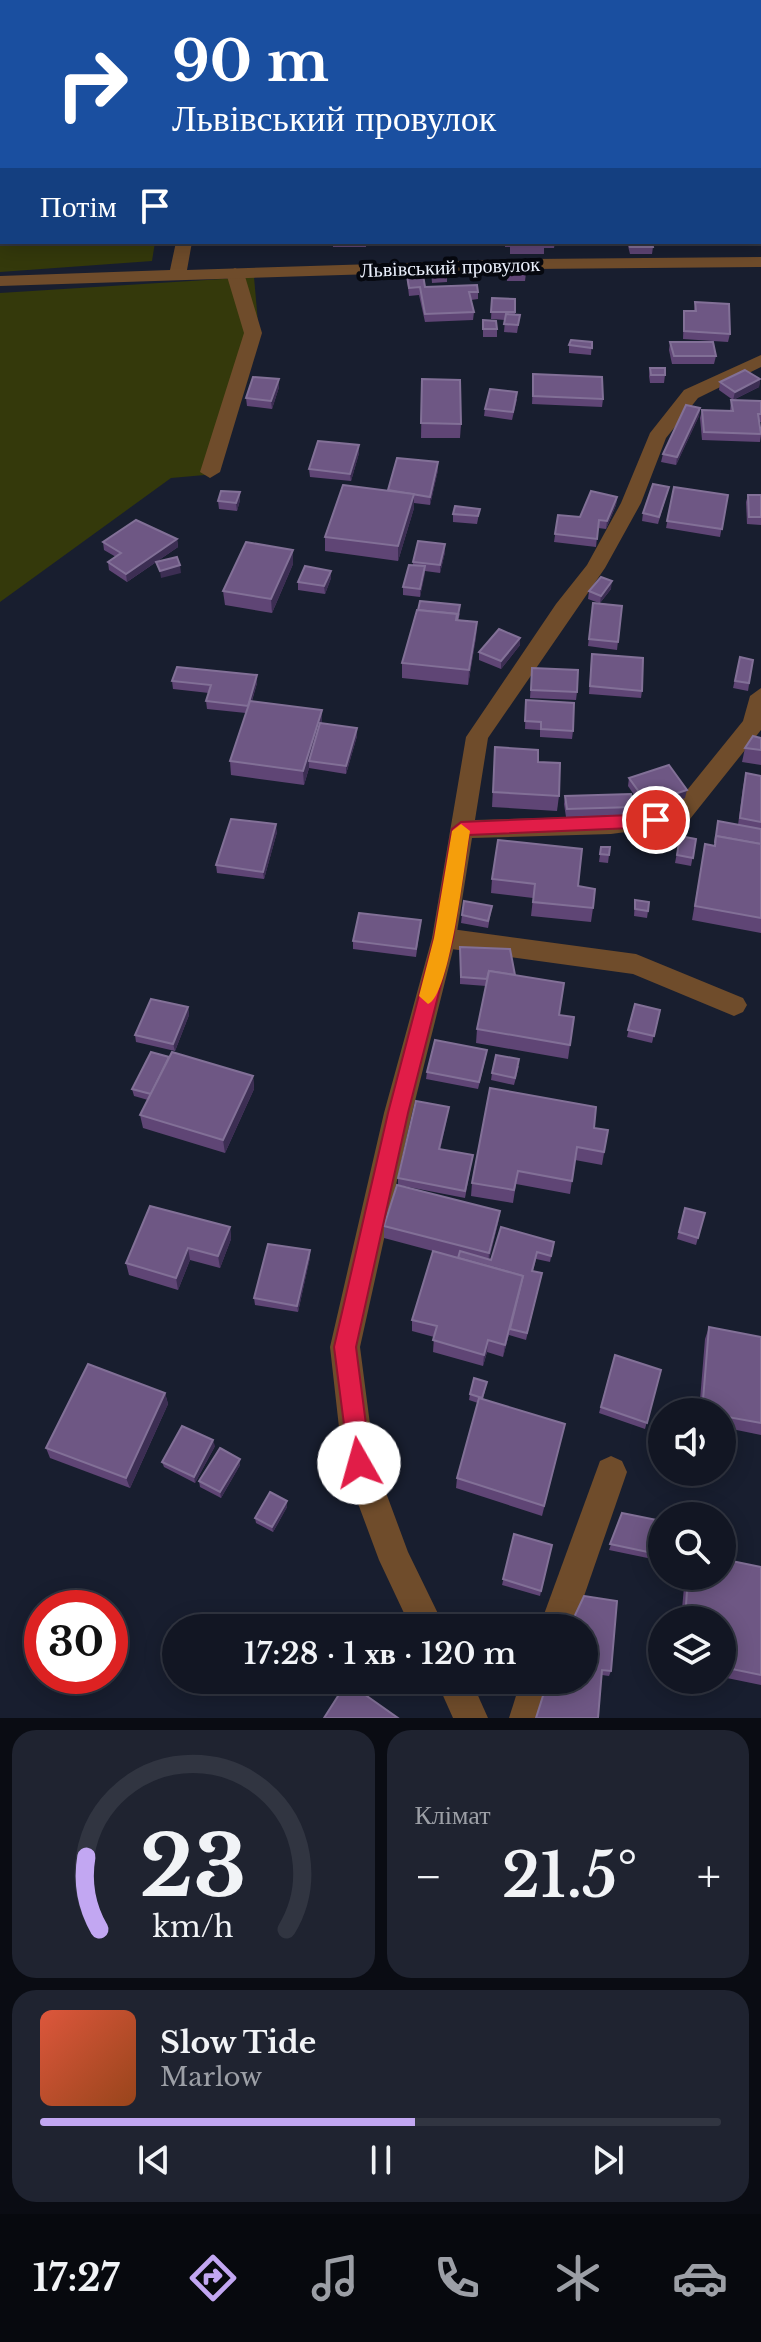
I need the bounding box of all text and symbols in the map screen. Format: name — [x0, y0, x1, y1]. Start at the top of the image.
text: 90 m — [172, 27, 329, 96]
icon: right — [40, 32, 144, 136]
text: Львівський провулок — [172, 96, 496, 141]
icon: arrive — [133, 184, 177, 228]
text: Потім — [40, 188, 117, 225]
street label: Львівський провулок — [360, 252, 541, 282]
pin — [622, 786, 690, 854]
icon: arrive — [634, 798, 678, 842]
map controls — [648, 1398, 736, 1694]
button: sound — [648, 1398, 736, 1486]
position arrow — [317, 1421, 401, 1505]
button: search — [648, 1502, 736, 1590]
speed limit sign: 30 — [24, 1590, 128, 1694]
button: layers — [648, 1606, 736, 1694]
text: 17:28 · 1 хв · 120 m — [244, 1635, 516, 1672]
text: Клімат — [415, 1799, 491, 1831]
text: 23 — [140, 1815, 247, 1918]
text: 21.5° — [502, 1839, 638, 1913]
text: − — [415, 1849, 442, 1904]
text: + — [697, 1849, 721, 1904]
text: km/h — [153, 1909, 234, 1945]
text: Slow Tide — [160, 2024, 316, 2061]
text: Marlow — [160, 2061, 262, 2093]
icon: previous — [132, 2138, 176, 2182]
icon: pause — [359, 2138, 403, 2182]
icon: next — [586, 2138, 630, 2182]
icon: directions — [185, 2250, 241, 2306]
icon: music — [307, 2250, 363, 2306]
icon: phone — [429, 2250, 485, 2306]
icon: climate — [550, 2250, 606, 2306]
icon: car — [672, 2250, 728, 2306]
text: 17:27 — [33, 2256, 119, 2301]

